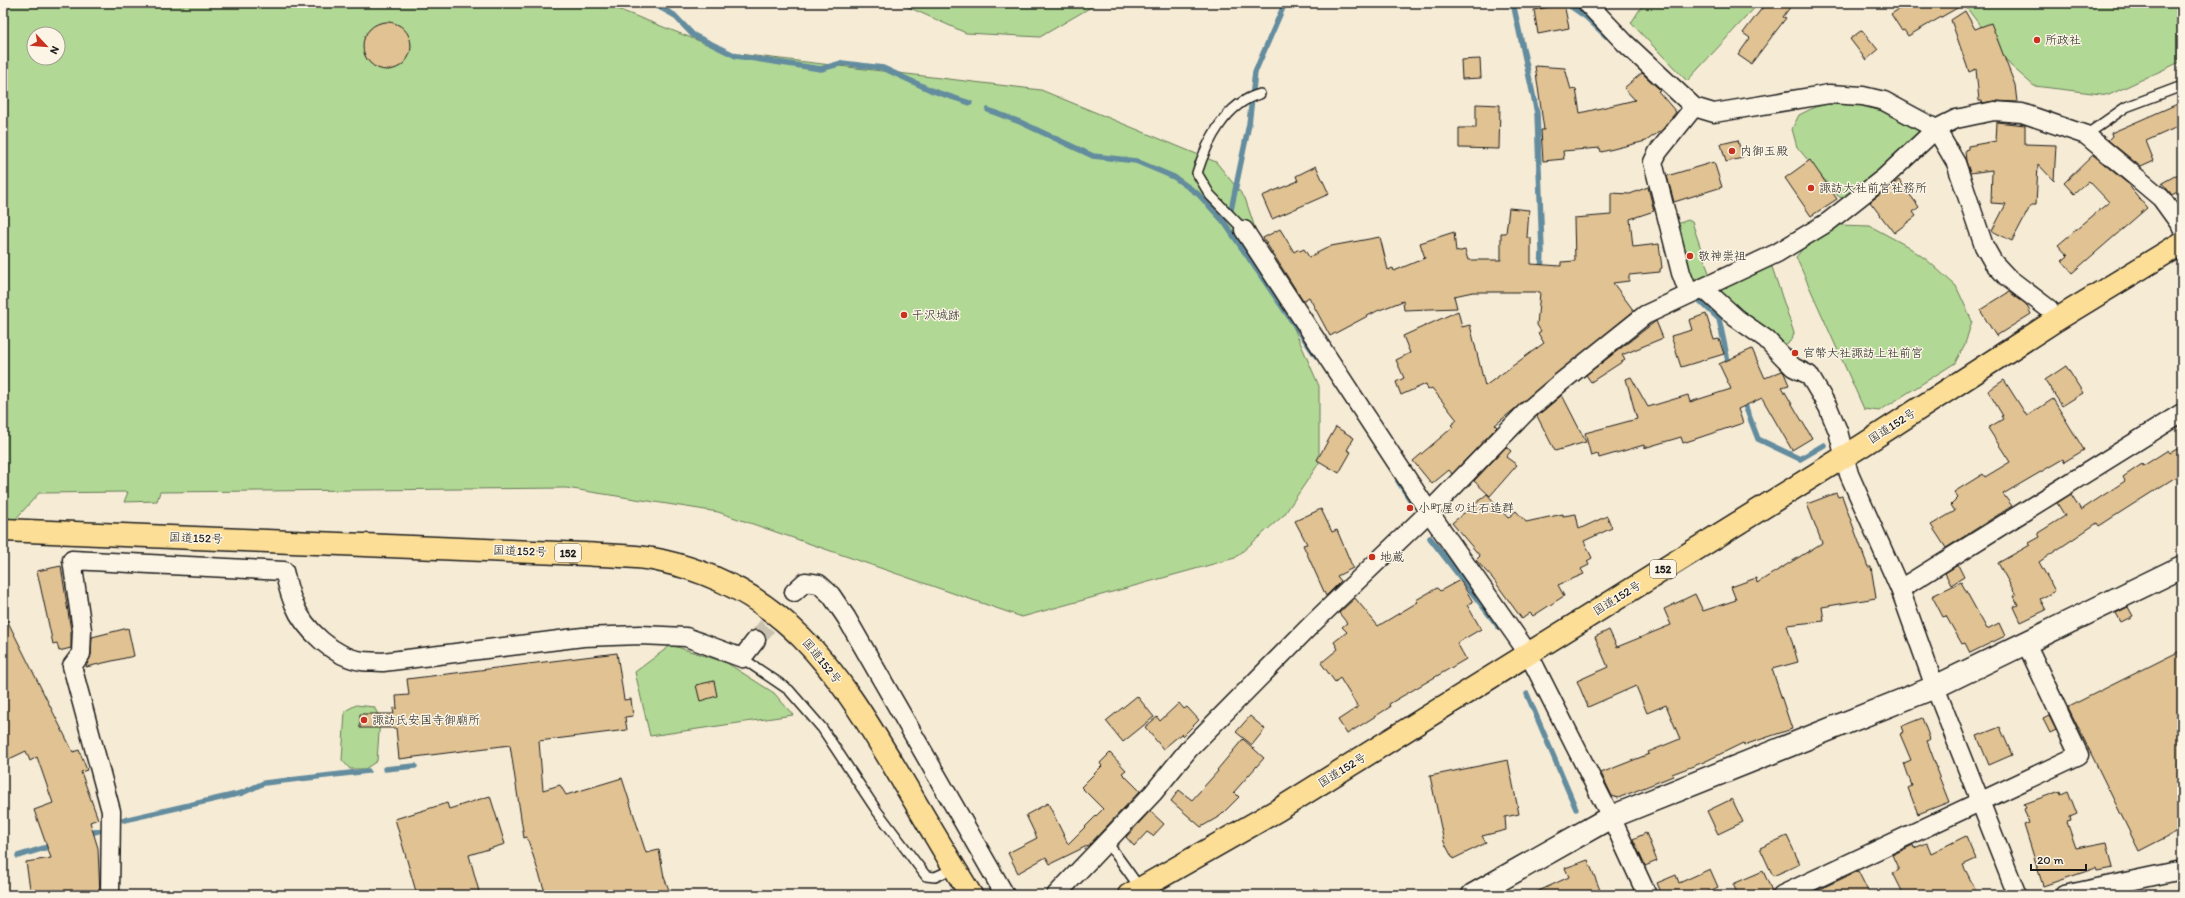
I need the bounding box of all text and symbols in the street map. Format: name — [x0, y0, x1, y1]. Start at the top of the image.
north arrow — [26, 26, 66, 66]
place label: 所政社 — [2045, 33, 2081, 47]
marker: 所政社 — [2032, 35, 2042, 45]
text: N — [47, 44, 62, 56]
place label: 内御玉殿 — [1740, 144, 1788, 158]
marker: 内御玉殿 — [1727, 146, 1737, 156]
place label: 諏訪大社前宮社務所 — [1819, 181, 1927, 195]
marker: 諏訪大社前宮社務所 — [1806, 183, 1816, 193]
place label: 敬神崇祖 — [1698, 249, 1746, 263]
marker: 敬神崇祖 — [1685, 251, 1695, 261]
place label: 干沢城跡 — [912, 308, 960, 322]
marker: 干沢城跡 — [899, 310, 909, 320]
place label: 官幣大社諏訪上社前宮 — [1803, 346, 1923, 360]
marker: 官幣大社諏訪上社前宮 — [1790, 348, 1800, 358]
street label: 国道152号 — [1865, 405, 1919, 447]
place label: 小町屋の辻石造群 — [1418, 501, 1514, 515]
marker: 小町屋の辻石造群 — [1405, 503, 1415, 513]
street label: 国道152号 — [169, 530, 223, 546]
street label: 国道152号 — [493, 543, 547, 559]
road number: 152 — [555, 544, 581, 562]
place label: 地蔵 — [1380, 550, 1404, 564]
marker: 地蔵 — [1367, 552, 1377, 562]
road number: 152 — [1650, 560, 1676, 578]
street label: 国道152号 — [1590, 578, 1644, 618]
street label: 国道152号 — [800, 636, 844, 686]
place label: 諏訪氏安国寺御廟所 — [372, 713, 480, 727]
marker: 諏訪氏安国寺御廟所 — [359, 715, 369, 725]
street label: 国道152号 — [1315, 750, 1369, 790]
scale bar — [2031, 846, 2086, 872]
text: 20 m — [2037, 853, 2064, 867]

